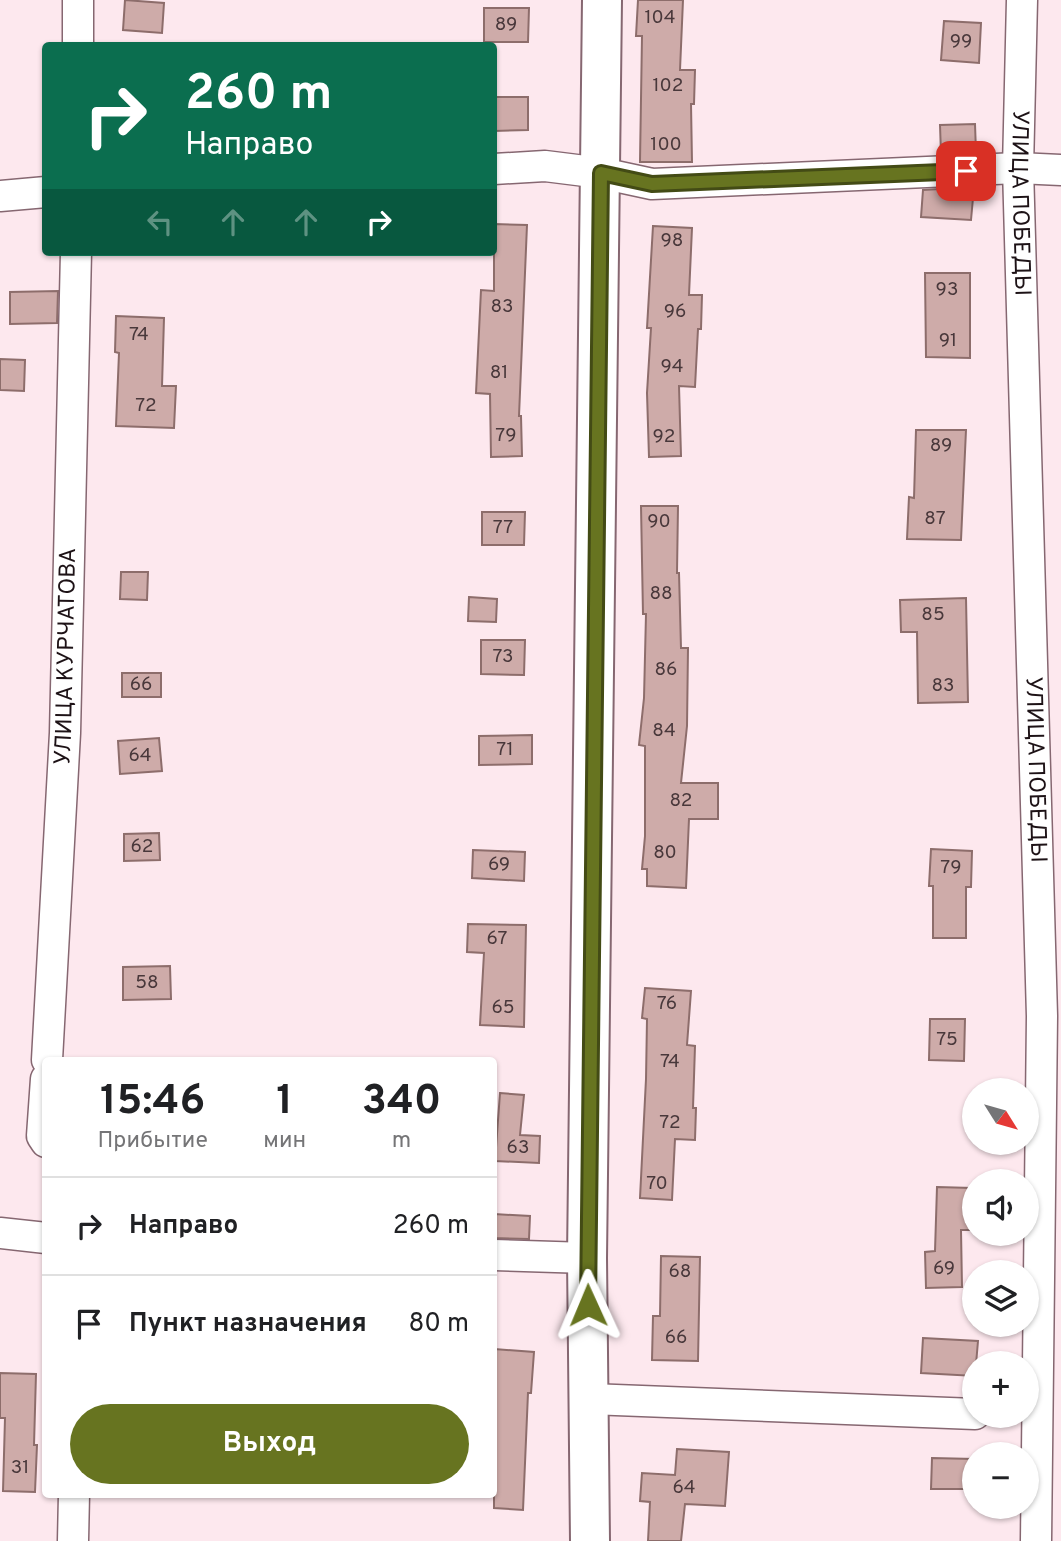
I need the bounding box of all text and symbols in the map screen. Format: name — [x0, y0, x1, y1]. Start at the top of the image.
house number: 104 — [644, 6, 676, 30]
house number: 89 — [495, 13, 517, 37]
house number: 99 — [950, 30, 972, 54]
text: 260 m — [185, 65, 332, 127]
icon: right — [70, 70, 161, 161]
house number: 102 — [653, 74, 683, 98]
street label: УЛИЦА ПОБЕДЫ — [1003, 109, 1036, 296]
text: Направо — [185, 126, 313, 166]
house number: 100 — [650, 133, 682, 157]
pin — [936, 141, 996, 201]
icon: arrive — [947, 152, 985, 190]
icon: left — [141, 203, 179, 241]
icon: ahead — [214, 203, 252, 241]
icon: ahead — [287, 203, 325, 241]
icon: right — [360, 203, 398, 241]
house number: 98 — [661, 229, 683, 253]
house number: 93 — [936, 278, 958, 302]
house number: 83 — [490, 295, 514, 319]
house number: 96 — [664, 300, 686, 324]
house number: 74 — [129, 323, 149, 347]
house number: 91 — [939, 329, 957, 353]
house number: 94 — [660, 355, 684, 379]
house number: 81 — [490, 361, 508, 385]
house number: 72 — [135, 394, 157, 418]
house number: 79 — [495, 424, 517, 448]
house number: 92 — [653, 425, 675, 449]
house number: 89 — [930, 434, 952, 458]
house number: 87 — [924, 507, 946, 531]
house number: 90 — [647, 510, 671, 534]
house number: 77 — [493, 516, 513, 540]
street label: УЛИЦА КУРЧАТОВА — [49, 547, 84, 766]
house number: 88 — [649, 582, 673, 606]
house number: 85 — [921, 603, 945, 627]
house number: 73 — [492, 645, 514, 669]
house number: 86 — [655, 658, 677, 682]
house number: 66 — [130, 673, 152, 697]
house number: 83 — [931, 674, 955, 698]
street label: УЛИЦА ПОБЕДЫ — [1018, 676, 1052, 863]
house number: 84 — [652, 719, 676, 743]
house number: 71 — [496, 738, 514, 762]
house number: 64 — [128, 744, 152, 768]
house number: 82 — [670, 789, 692, 813]
house number: 62 — [131, 835, 153, 859]
house number: 80 — [653, 841, 677, 865]
house number: 69 — [488, 853, 510, 877]
house number: 79 — [940, 856, 962, 880]
house number: 67 — [487, 927, 508, 951]
house number: 58 — [135, 971, 159, 995]
house number: 76 — [657, 992, 677, 1016]
house number: 65 — [491, 996, 515, 1020]
house number: 75 — [936, 1028, 958, 1052]
house number: 74 — [660, 1050, 680, 1074]
text: 15:46 — [100, 1076, 205, 1129]
text: 1 — [276, 1076, 293, 1129]
text: 340 — [362, 1076, 441, 1129]
north arrow — [962, 1078, 1040, 1155]
map controls — [962, 1078, 1039, 1519]
house number: 72 — [659, 1111, 681, 1135]
text: Прибытие — [97, 1127, 208, 1156]
text: мин — [263, 1127, 306, 1156]
text: m — [392, 1127, 411, 1156]
house number: 63 — [507, 1136, 529, 1160]
button: sound — [962, 1169, 1039, 1246]
house number: 70 — [646, 1172, 668, 1196]
icon: right — [70, 1207, 108, 1245]
text: Направо — [129, 1210, 238, 1243]
text: 260 m — [393, 1210, 469, 1243]
house number: 69 — [933, 1257, 955, 1281]
house number: 68 — [669, 1260, 691, 1284]
button: layers — [962, 1260, 1039, 1337]
position arrow — [551, 1268, 625, 1342]
icon: arrive — [70, 1305, 108, 1343]
text: Пункт назначения — [129, 1308, 367, 1341]
text: 80 m — [409, 1308, 469, 1341]
house number: 66 — [665, 1326, 687, 1350]
button: + — [962, 1351, 1039, 1428]
button: Выход — [70, 1404, 469, 1484]
button: − — [962, 1442, 1039, 1519]
house number: 31 — [11, 1456, 29, 1480]
house number: 64 — [672, 1476, 696, 1500]

